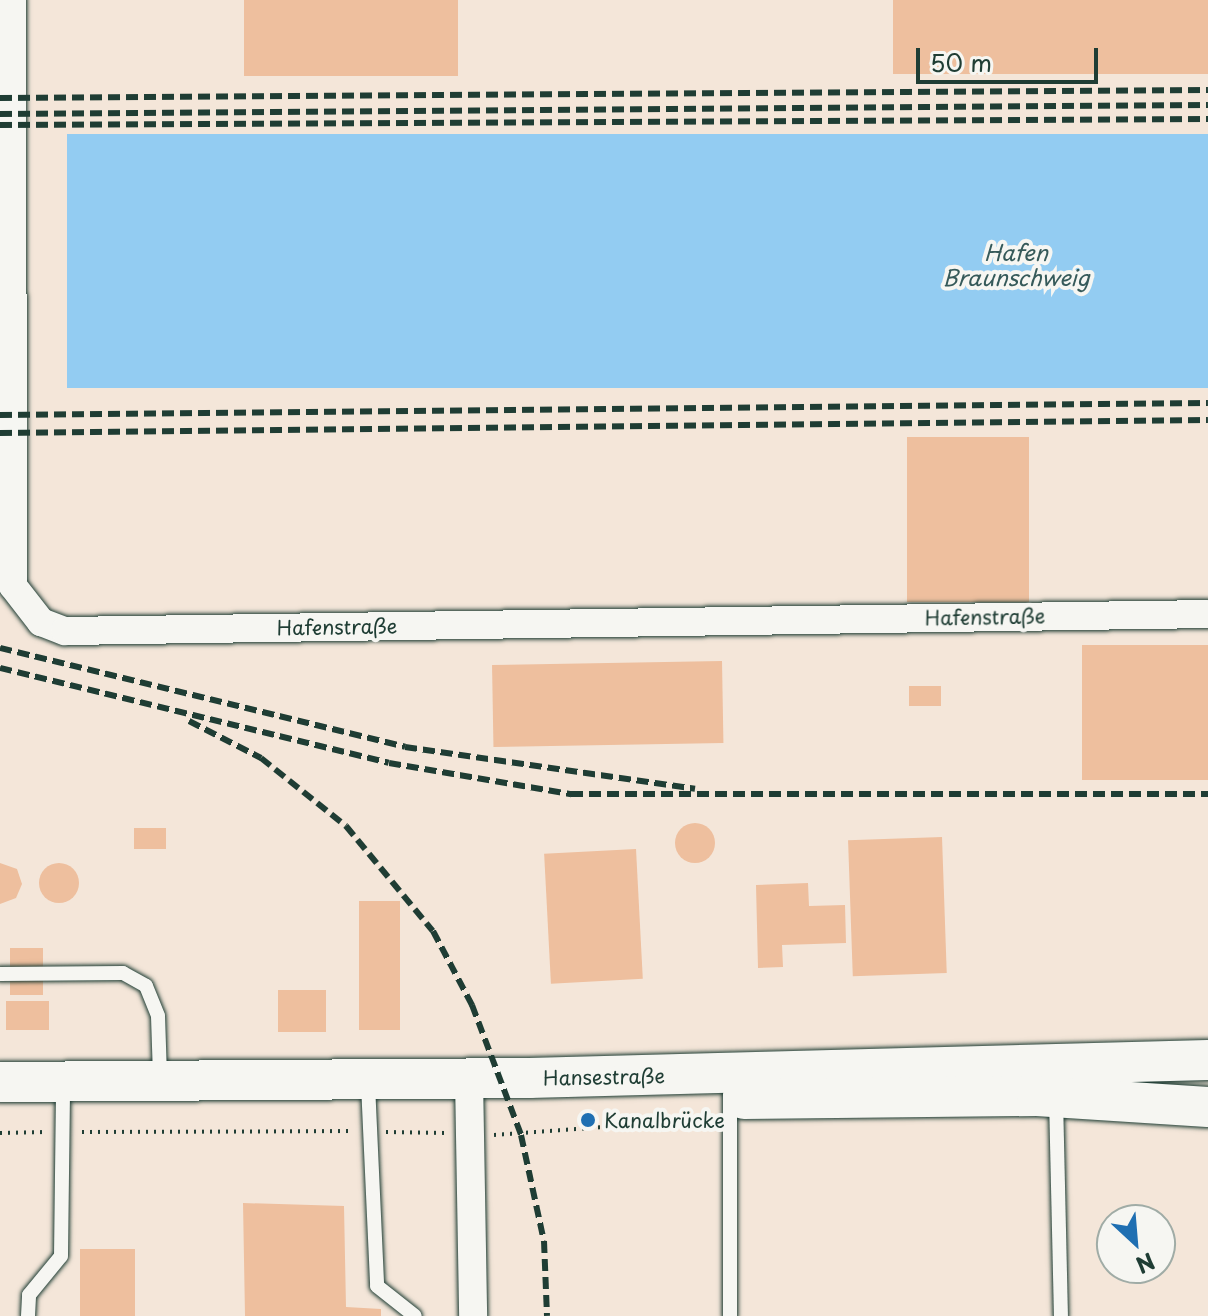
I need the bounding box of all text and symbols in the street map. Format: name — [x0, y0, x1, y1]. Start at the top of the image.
scale bar — [920, 32, 1102, 82]
text: 50 m — [930, 44, 992, 80]
water label: Hafen Braunschweig — [943, 238, 1089, 290]
street label: Hafenstraße — [924, 604, 1046, 630]
street label: Hafenstraße — [276, 614, 398, 640]
street label: Hansestraße — [543, 1064, 665, 1090]
place label: Kanalbrücke — [604, 1108, 725, 1132]
marker: Kanalbrücke — [579, 1111, 597, 1129]
north arrow — [1096, 1204, 1176, 1284]
text: N — [1131, 1246, 1161, 1283]

